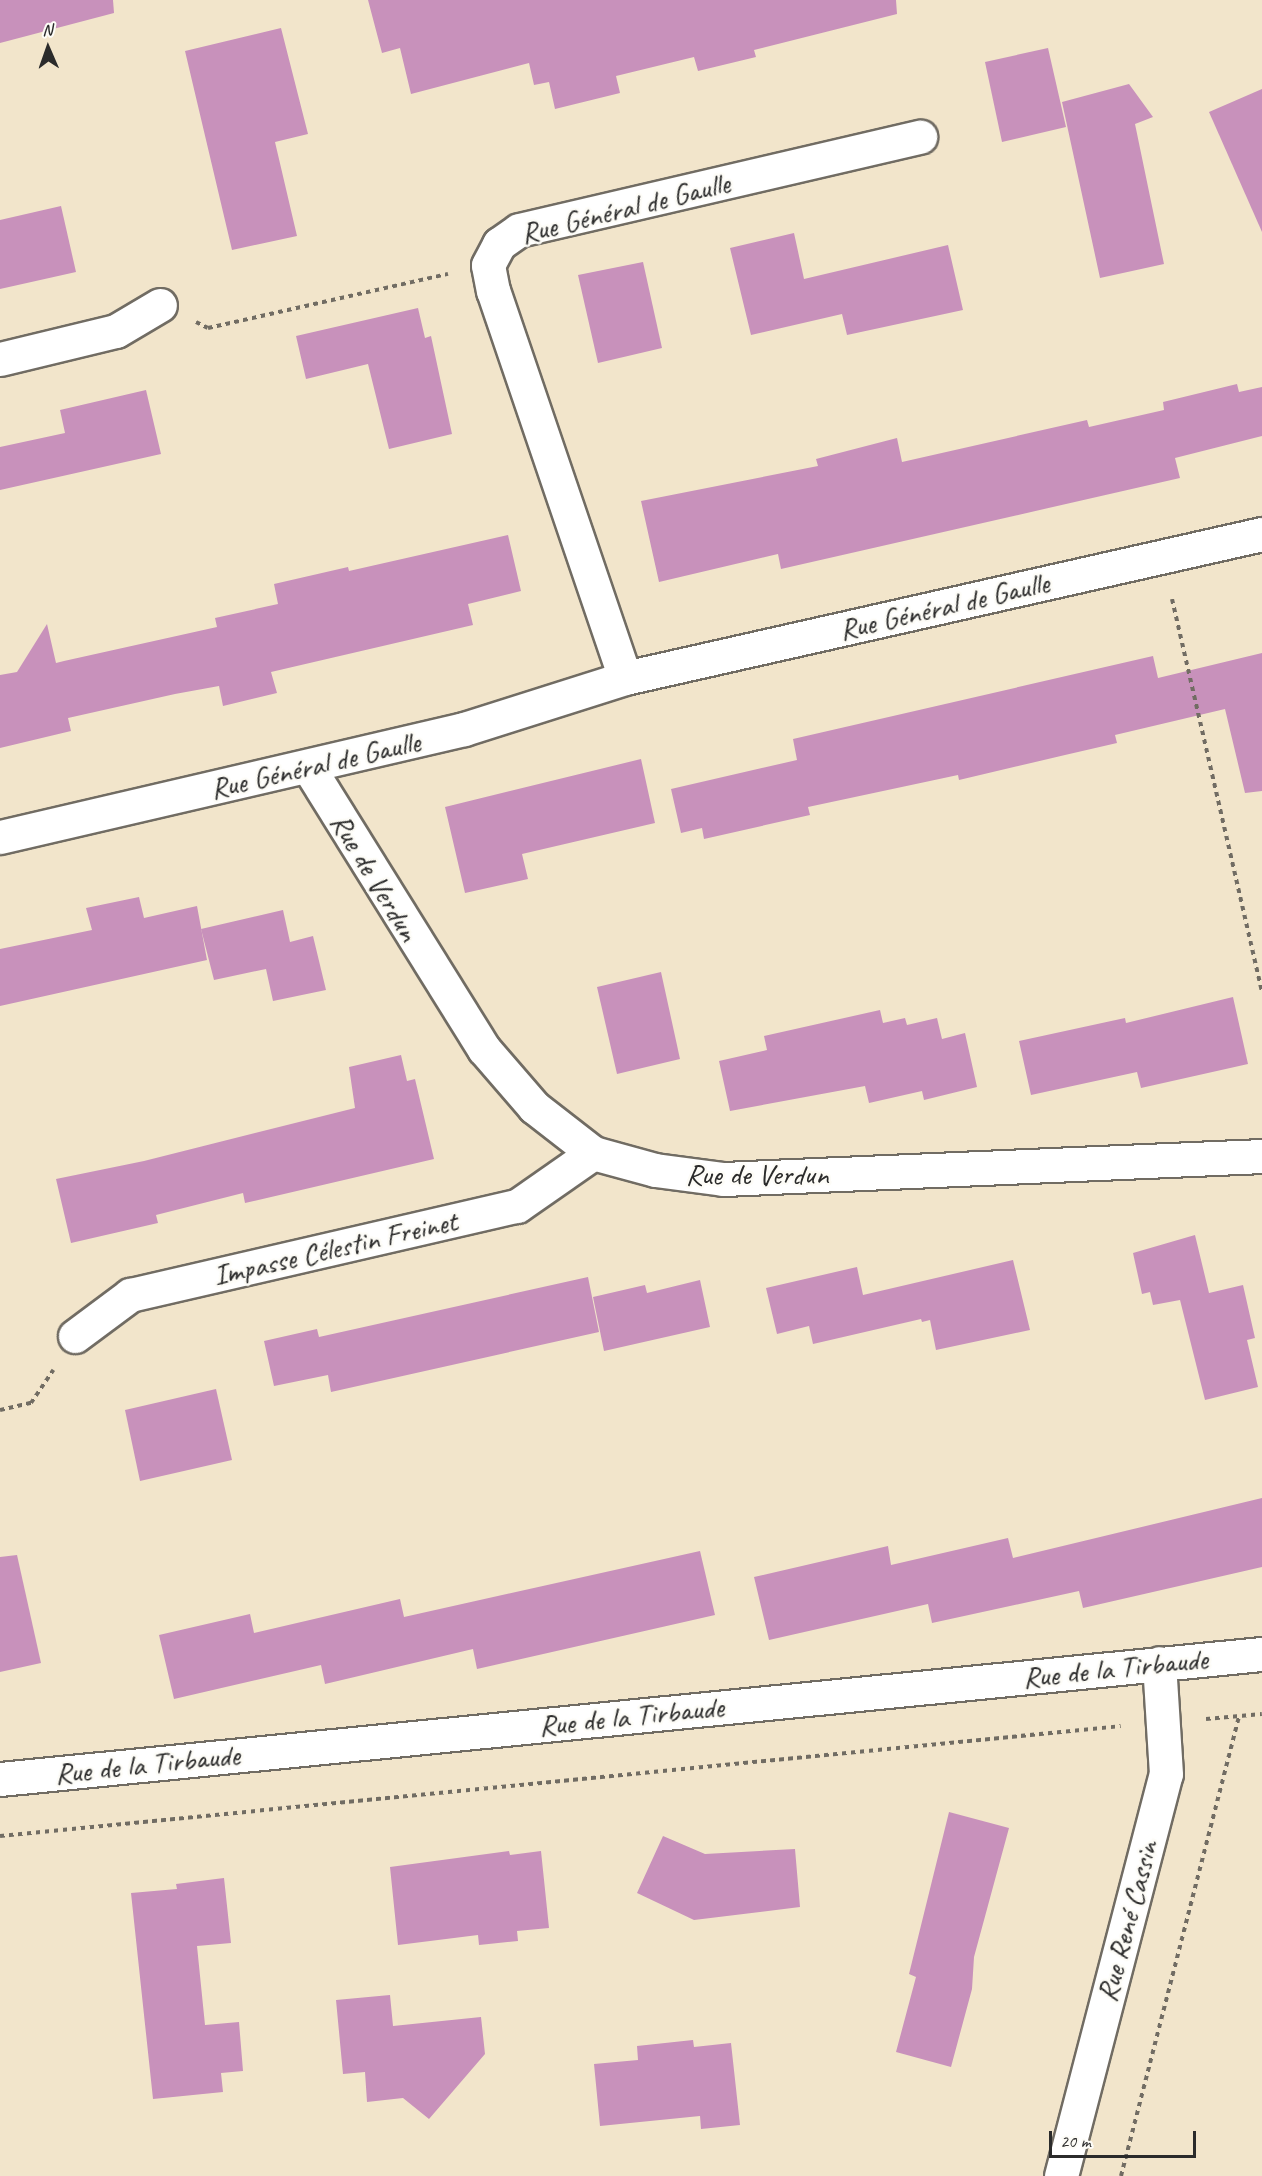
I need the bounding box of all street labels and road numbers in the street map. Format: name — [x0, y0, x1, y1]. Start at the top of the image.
street label: Rue Général de Gaulle — [517, 165, 733, 251]
street label: Rue Général de Gaulle — [835, 564, 1053, 648]
street label: Rue Général de Gaulle — [206, 723, 424, 807]
street label: Rue de Verdun — [323, 807, 427, 947]
street label: Rue de Verdun — [686, 1156, 828, 1192]
street label: Impasse Célestin Freinet — [210, 1202, 460, 1294]
street label: Rue de la Tirbaude — [1021, 1640, 1209, 1696]
street label: Rue de la Tirbaude — [537, 1688, 725, 1744]
street label: Rue de la Tirbaude — [53, 1736, 241, 1792]
street label: Rue René Cassin — [1088, 1836, 1166, 2006]

